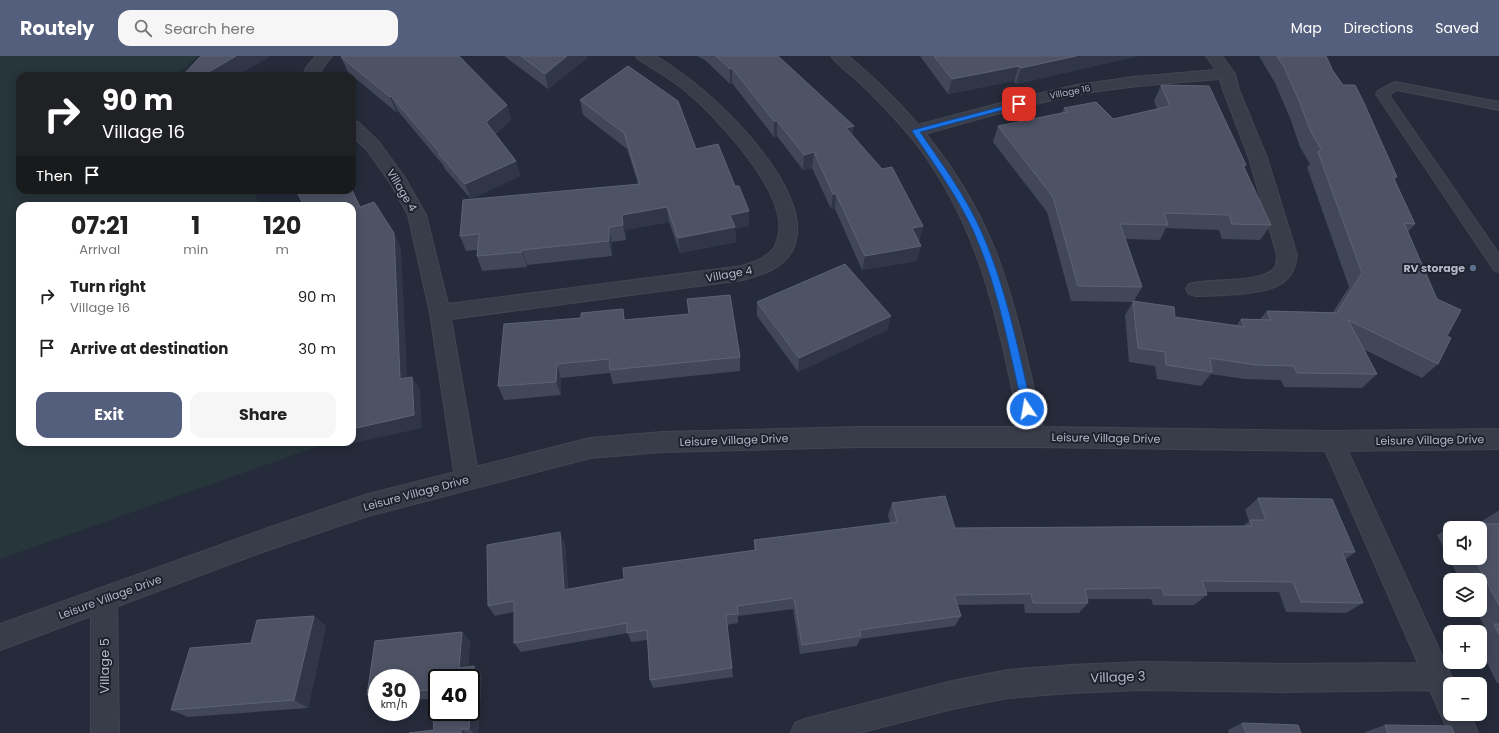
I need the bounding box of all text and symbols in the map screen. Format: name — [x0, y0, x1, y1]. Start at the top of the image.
search box — [118, 10, 398, 46]
text: Routely — [20, 15, 94, 42]
icon: search — [132, 17, 154, 39]
text: Search here — [164, 18, 255, 39]
text: Map — [1291, 18, 1322, 38]
text: Directions — [1344, 18, 1413, 38]
text: Saved — [1435, 18, 1479, 38]
text: 90 m — [102, 81, 173, 120]
street label: Village 16 — [1048, 82, 1092, 102]
pin — [1002, 87, 1036, 121]
icon: right — [36, 88, 88, 140]
icon: arrive — [1008, 93, 1030, 115]
text: Village 16 — [102, 119, 185, 144]
icon: arrive — [81, 164, 103, 186]
text: Then — [36, 165, 73, 186]
street label: Village 4 — [383, 166, 421, 214]
text: 07:21 — [71, 209, 129, 242]
text: 1 — [191, 209, 200, 242]
text: 120 — [263, 209, 301, 242]
text: Arrival — [79, 240, 120, 259]
text: min — [183, 240, 208, 259]
text: m — [275, 240, 289, 259]
place label: RV storage — [1403, 260, 1465, 276]
street label: Village 4 — [704, 262, 754, 286]
marker: RV storage — [1468, 263, 1478, 273]
text: Turn right — [70, 276, 146, 297]
icon: right — [36, 285, 58, 307]
text: 90 m — [298, 286, 336, 307]
text: Village 16 — [70, 298, 130, 317]
icon: arrive — [36, 337, 58, 359]
text: Arrive at destination — [70, 338, 228, 359]
text: 30 m — [298, 338, 336, 359]
position arrow — [1006, 388, 1048, 430]
button: Exit — [36, 392, 182, 438]
button: Share — [190, 392, 336, 438]
street label: Leisure Village Drive — [1052, 429, 1161, 447]
street label: Leisure Village Drive — [679, 430, 789, 450]
street label: Leisure Village Drive — [1376, 431, 1485, 449]
street label: Leisure Village Drive — [361, 471, 471, 515]
map controls — [1443, 521, 1487, 721]
button: sound — [1443, 521, 1487, 565]
street label: Leisure Village Drive — [56, 571, 164, 623]
button: layers — [1443, 573, 1487, 617]
button: + — [1443, 625, 1487, 669]
street label: Village 5 — [95, 638, 114, 694]
street label: Village 3 — [1090, 667, 1146, 687]
speed limit sign: 40 — [428, 669, 480, 721]
text: 30 — [381, 676, 407, 704]
button: − — [1443, 677, 1487, 721]
text: km/h — [381, 697, 407, 712]

